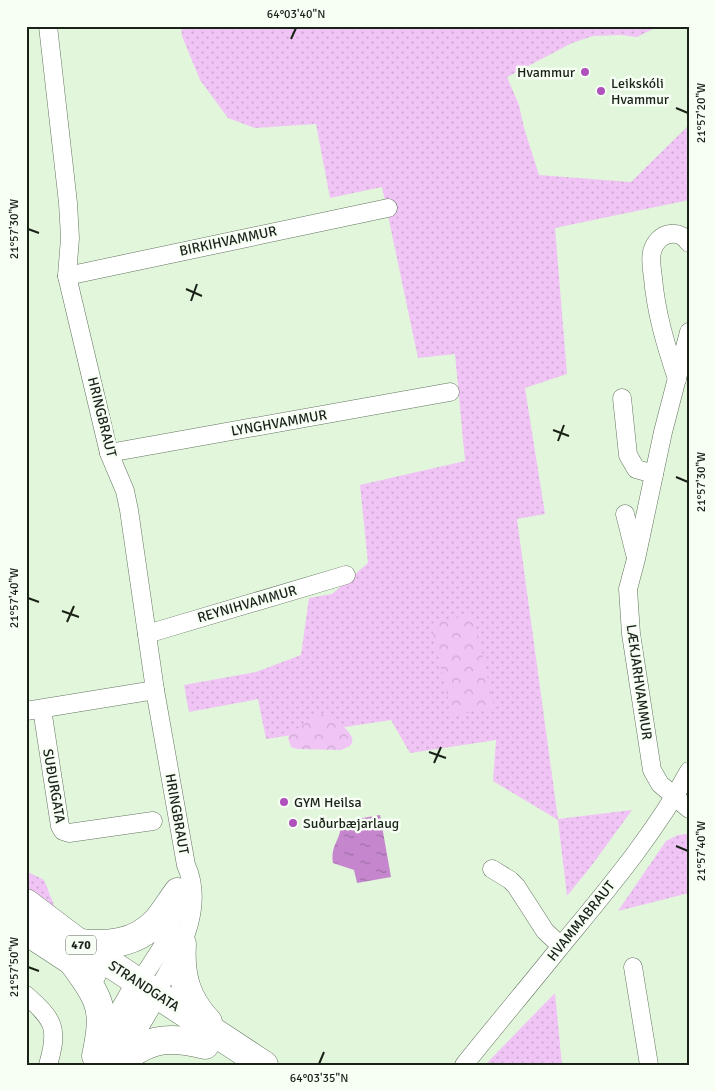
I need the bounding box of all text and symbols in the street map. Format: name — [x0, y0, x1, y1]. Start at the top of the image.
text: 64°03'40"N — [267, 7, 325, 22]
place label: Hvammur — [517, 64, 576, 81]
marker: Hvammur — [579, 66, 591, 78]
place label: Leikskóli Hvammur — [611, 75, 670, 108]
text: 21°57'20"W — [694, 83, 709, 143]
marker: Leikskóli Hvammur — [595, 85, 607, 97]
text: 21°57'30"W — [7, 199, 22, 259]
street label: BIRKIHVAMMUR — [178, 222, 278, 260]
street label: HRINGBRAUT — [84, 375, 120, 459]
street label: LYNGHVAMMUR — [230, 406, 328, 440]
text: 21°57'30"W — [694, 452, 709, 512]
text: 21°57'40"W — [7, 568, 22, 628]
street label: REYNIHVAMMUR — [195, 582, 299, 626]
street label: LÆKJARHVAMMUR — [622, 623, 656, 741]
street label: SUÐURGATA — [39, 747, 69, 825]
street label: HRINGBRAUT — [162, 772, 193, 856]
place label: GYM Heilsa — [294, 794, 362, 811]
marker: GYM Heilsa — [278, 796, 290, 808]
place label: Suðurbæjarlaug — [303, 815, 399, 832]
marker: Suðurbæjarlaug — [287, 817, 299, 829]
text: 21°57'40"W — [694, 821, 709, 881]
street label: HVAMMABRAUT — [544, 878, 618, 964]
road number: 470 — [66, 936, 96, 954]
text: 21°57'50"W — [7, 937, 22, 997]
street label: STRANDGATA — [105, 957, 183, 1015]
text: 64°03'35"N — [290, 1071, 348, 1086]

